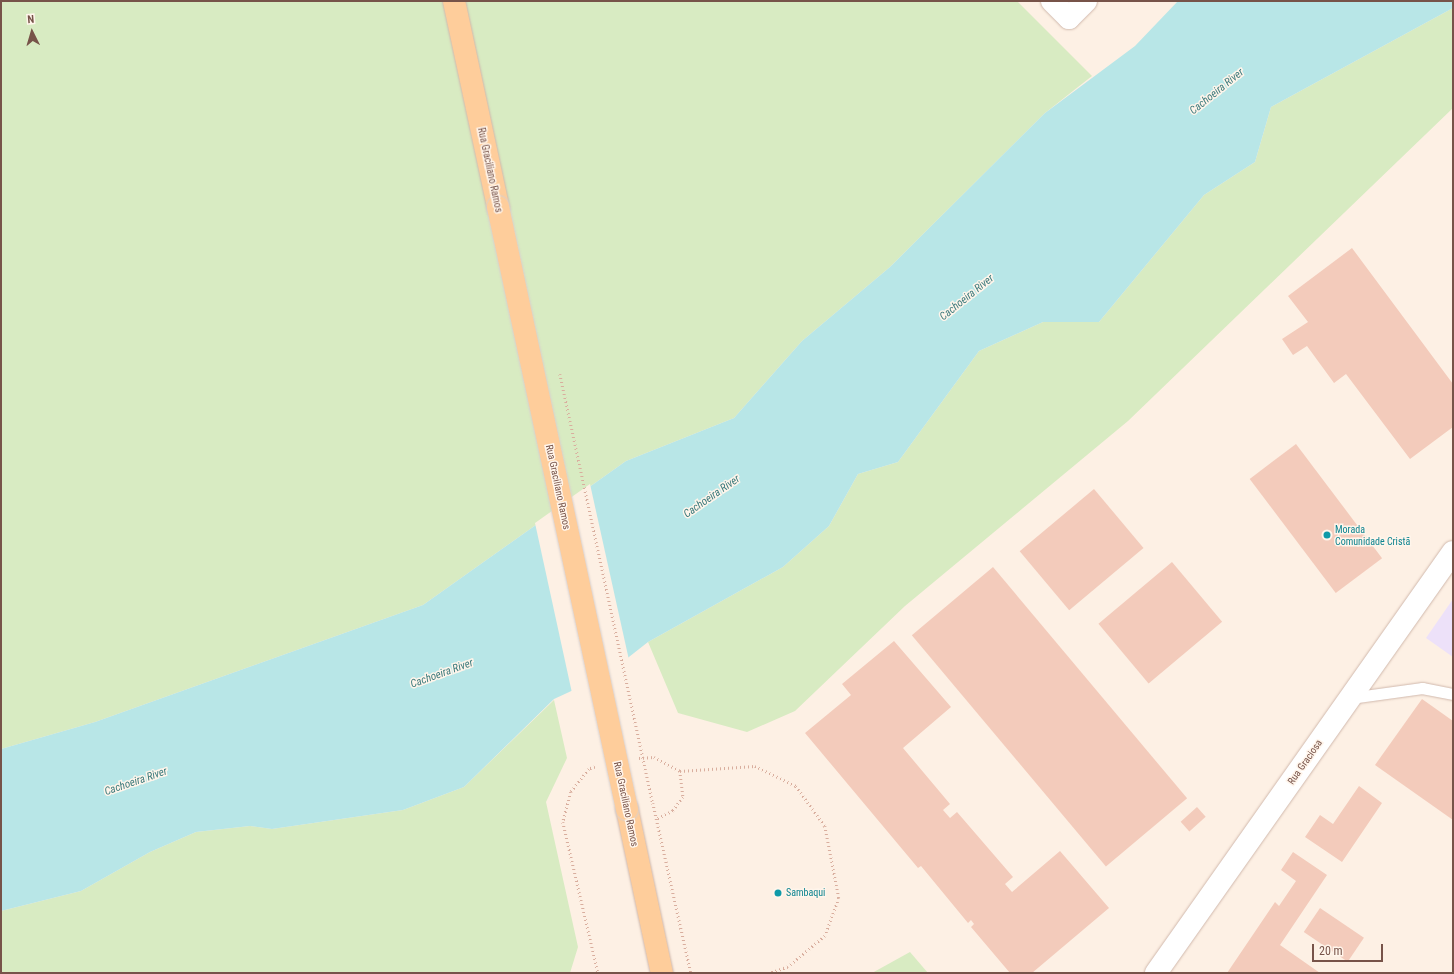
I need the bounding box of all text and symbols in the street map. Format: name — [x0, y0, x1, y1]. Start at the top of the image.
north arrow — [12, 12, 52, 52]
text: N — [27, 13, 35, 26]
water label: Cachoeira River — [1187, 66, 1247, 118]
street label: Rua Graciliano Ramos — [475, 126, 505, 214]
water label: Cachoeira River — [937, 272, 997, 324]
street label: Rua Graciliano Ramos — [543, 443, 573, 531]
water label: Cachoeira River — [681, 473, 743, 521]
place label: Morada Comunidade Cristã — [1335, 523, 1410, 546]
marker: Morada Comunidade Cristã — [1322, 530, 1332, 540]
water label: Cachoeira River — [409, 657, 475, 691]
street label: Rua Graciosa — [1285, 737, 1325, 787]
street label: Rua Graciliano Ramos — [611, 760, 641, 848]
water label: Cachoeira River — [103, 765, 169, 799]
place label: Sambaqui — [786, 887, 825, 899]
marker: Sambaqui — [773, 888, 783, 898]
scale bar — [1314, 936, 1385, 962]
text: 20 m — [1319, 944, 1343, 958]

